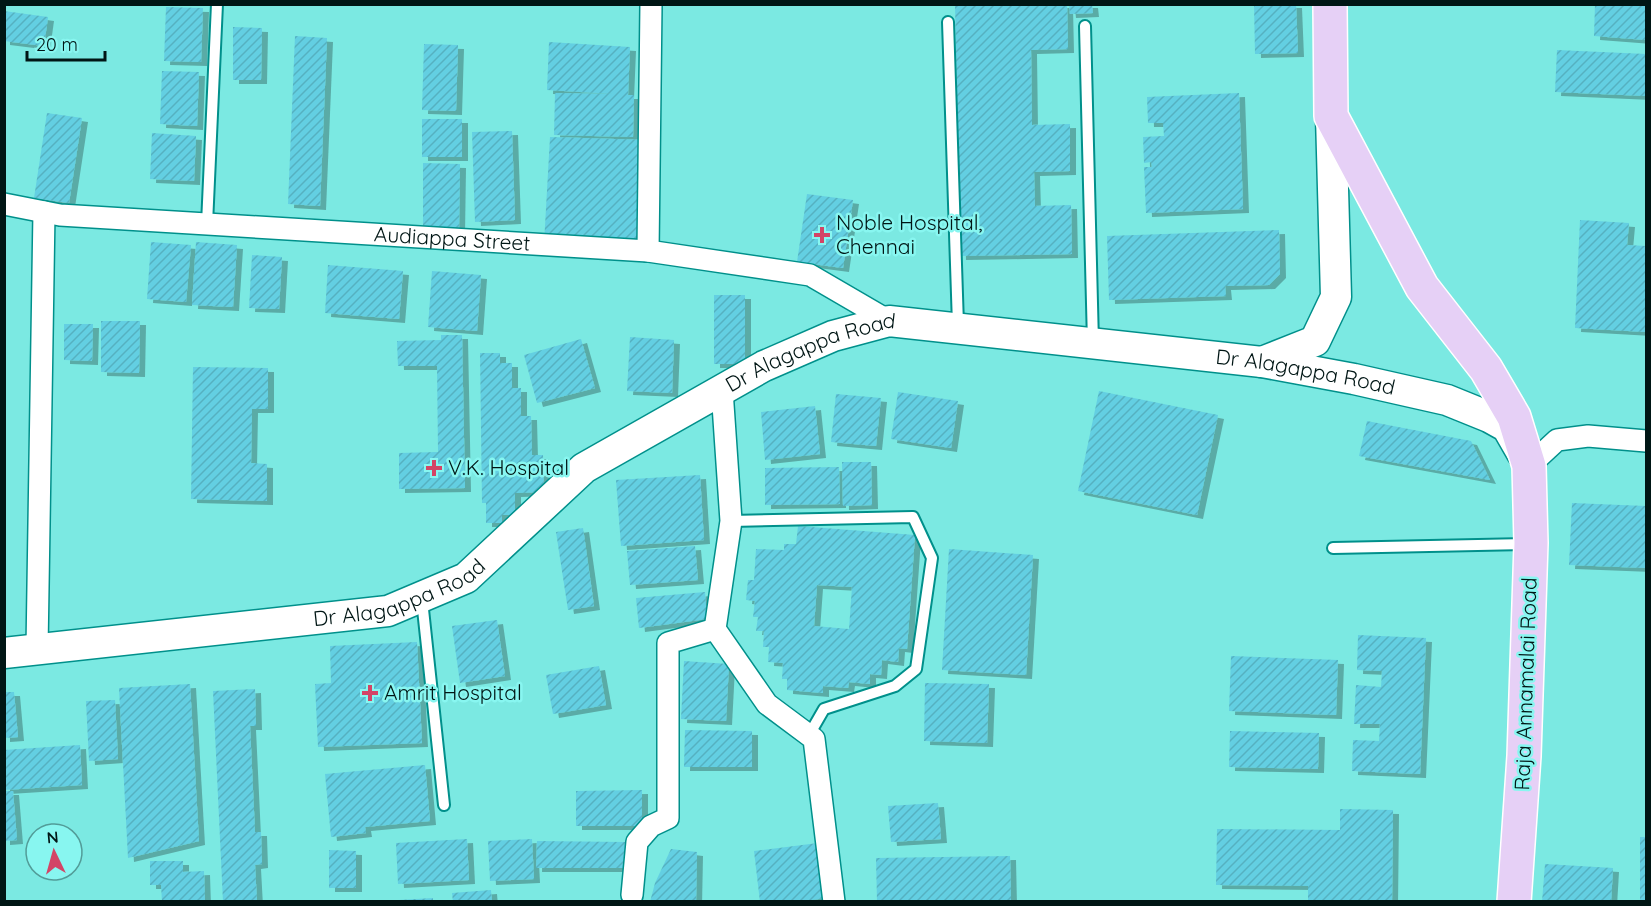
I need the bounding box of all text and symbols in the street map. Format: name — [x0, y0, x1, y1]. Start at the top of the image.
scale bar — [27, 24, 105, 62]
text: 20 m — [36, 33, 78, 56]
place label: Noble Hospital, Chennai — [836, 209, 983, 259]
street label: Audiappa Street — [373, 220, 531, 256]
marker: Noble Hospital, Chennai — [813, 226, 831, 244]
street label: Dr Alagappa Road — [720, 306, 897, 397]
street label: Dr Alagappa Road — [1214, 343, 1398, 400]
place label: V.K. Hospital — [448, 454, 569, 480]
marker: V.K. Hospital — [425, 459, 443, 477]
street label: Dr Alagappa Road — [312, 553, 490, 631]
street label: Raja Annamalai Road — [1508, 577, 1542, 791]
place label: Amrit Hospital — [384, 679, 522, 705]
marker: Amrit Hospital — [361, 684, 379, 702]
north arrow — [24, 822, 84, 882]
text: N — [46, 827, 59, 848]

